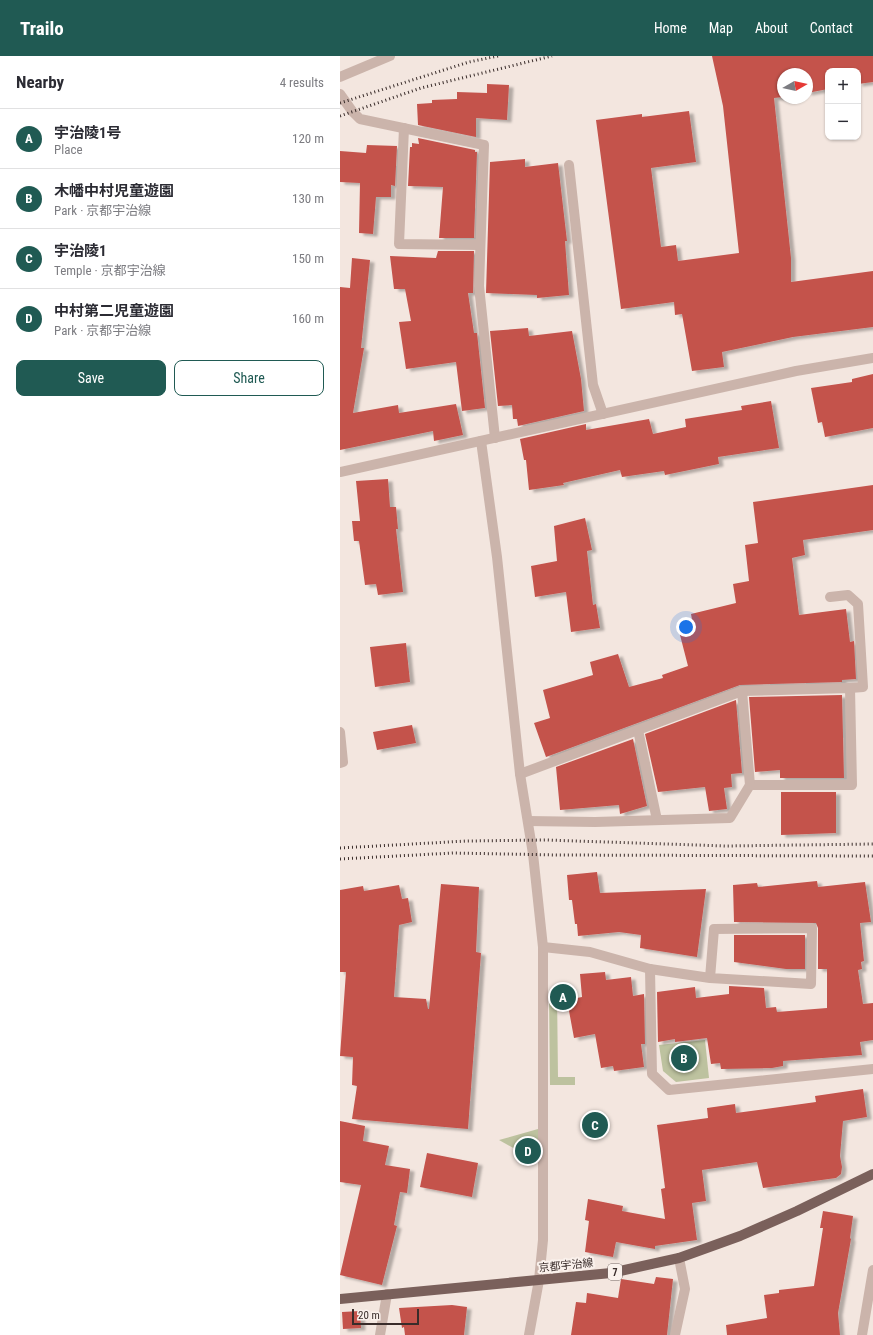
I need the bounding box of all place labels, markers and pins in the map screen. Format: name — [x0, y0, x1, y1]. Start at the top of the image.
pin: A — [550, 982, 576, 1012]
pin: B — [671, 1043, 697, 1073]
pin: C — [582, 1110, 608, 1140]
pin: D — [515, 1136, 541, 1166]

